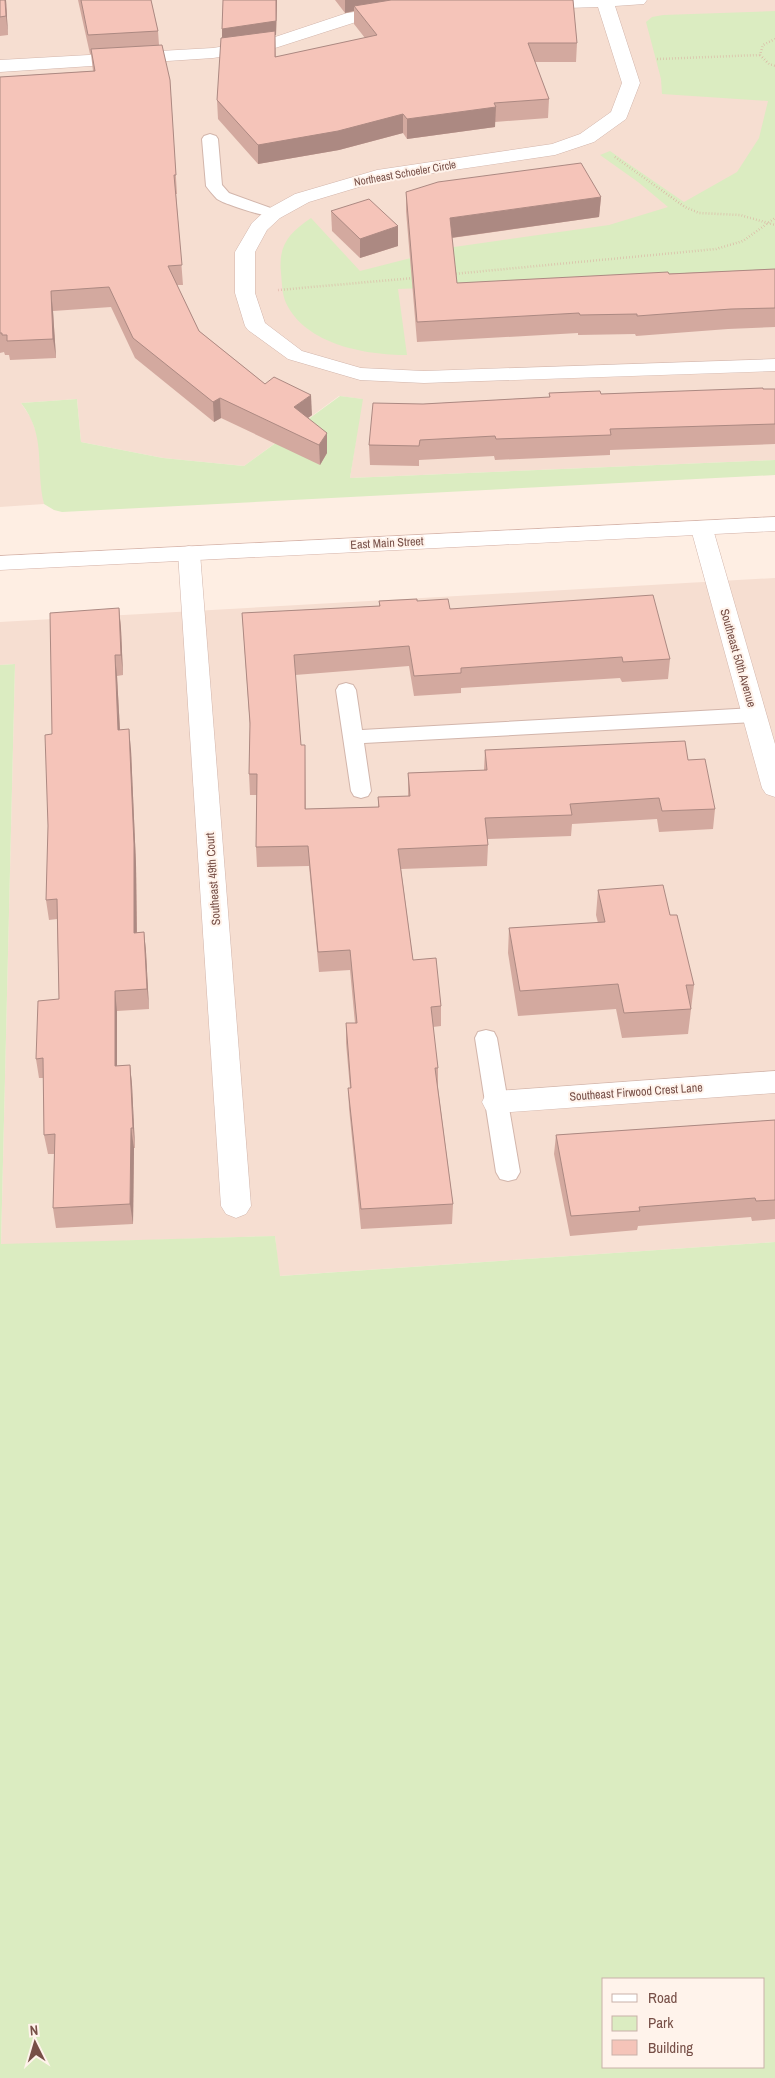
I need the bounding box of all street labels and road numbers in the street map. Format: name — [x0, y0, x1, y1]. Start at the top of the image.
street label: Northeast Schoeler Circle — [353, 157, 457, 189]
street label: East Main Street — [350, 533, 424, 553]
street label: Southeast 50th Avenue — [716, 607, 760, 709]
street label: Southeast 49th Court — [202, 832, 224, 926]
street label: Southeast Firwood Crest Lane — [569, 1079, 703, 1105]

